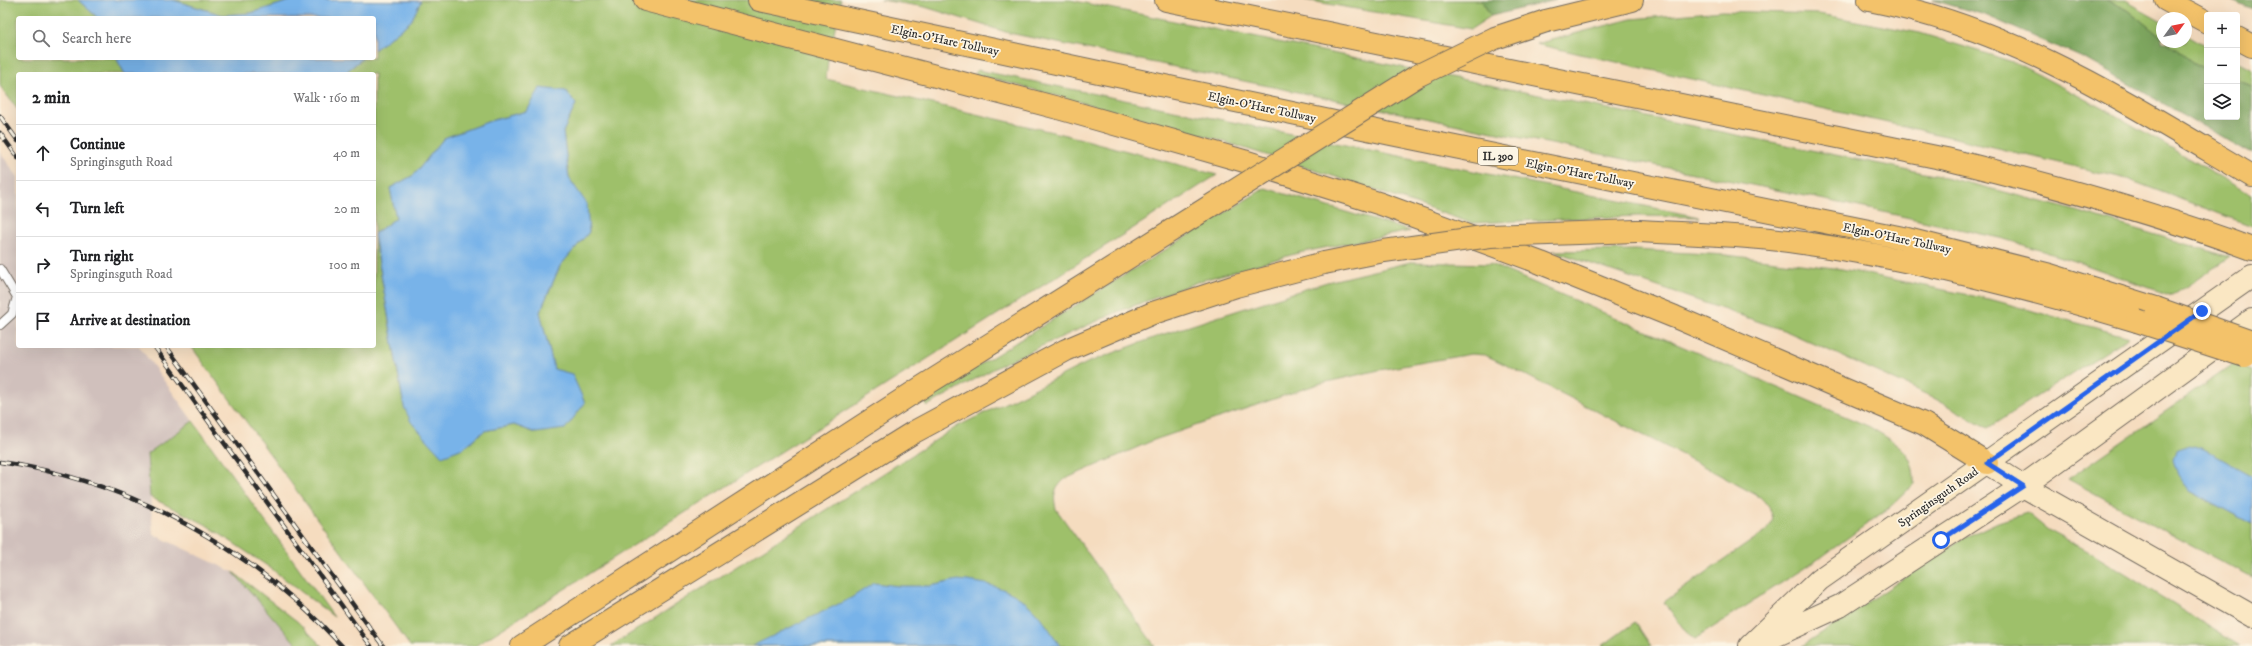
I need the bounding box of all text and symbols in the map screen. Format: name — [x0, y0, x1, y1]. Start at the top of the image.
north arrow — [2156, 12, 2192, 48]
map controls — [2204, 12, 2240, 120]
button: + — [2204, 12, 2240, 48]
search box — [16, 16, 376, 60]
street label: Elgin-O'Hare Tollway — [890, 22, 1001, 59]
icon: search — [30, 27, 52, 49]
text: Search here — [62, 29, 131, 48]
button: − — [2204, 48, 2240, 84]
button: layers — [2204, 84, 2240, 120]
text: 2 min — [32, 87, 70, 109]
street label: Elgin-O'Hare Tollway — [1207, 89, 1318, 126]
text: Walk · 160 m — [293, 90, 360, 106]
text: Continue — [70, 135, 125, 154]
icon: ahead — [32, 142, 54, 164]
text: 40 m — [333, 145, 360, 161]
road number: IL 390 — [1478, 147, 1518, 165]
text: Springinsguth Road — [70, 154, 172, 170]
street label: Elgin-O'Hare Tollway — [1524, 156, 1636, 191]
icon: left — [32, 198, 54, 220]
text: Turn left — [70, 199, 124, 218]
text: 20 m — [334, 201, 360, 217]
street label: Elgin-O'Hare Tollway — [1842, 220, 1953, 257]
text: Turn right — [70, 247, 133, 266]
icon: right — [32, 254, 54, 276]
text: 100 m — [329, 257, 360, 273]
text: Springinsguth Road — [70, 266, 172, 282]
route end — [2193, 302, 2211, 320]
icon: arrive — [32, 310, 54, 332]
text: Arrive at destination — [70, 311, 190, 330]
street label: Springinsguth Road — [1895, 464, 1981, 531]
route start — [1932, 531, 1950, 549]

